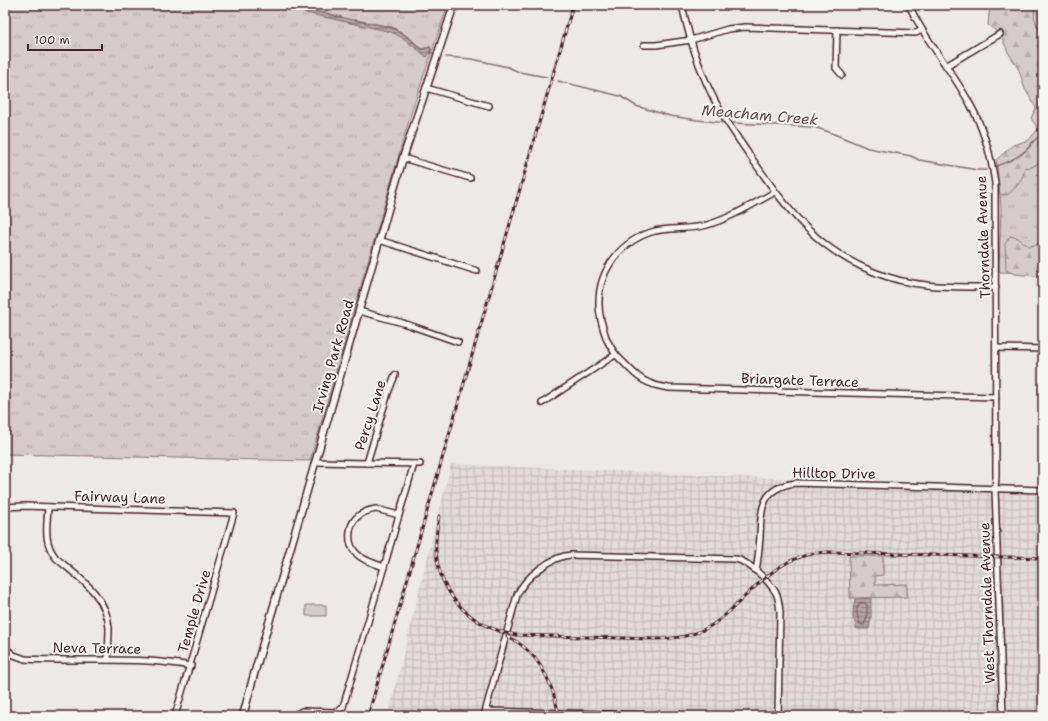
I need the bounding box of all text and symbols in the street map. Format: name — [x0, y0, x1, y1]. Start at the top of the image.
scale bar — [28, 26, 102, 52]
text: 100 m — [34, 32, 70, 48]
water label: Meacham Creek — [701, 100, 819, 130]
street label: Thorndale Avenue — [972, 175, 994, 299]
street label: Irving Park Road — [308, 297, 358, 415]
street label: Briargate Terrace — [741, 369, 859, 391]
street label: Percy Lane — [350, 377, 390, 453]
street label: Hilltop Drive — [792, 463, 876, 483]
street label: Fairway Lane — [74, 486, 166, 508]
street label: West Thorndale Avenue — [975, 522, 999, 684]
street label: Temple Drive — [174, 567, 214, 655]
street label: Neva Terrace — [52, 638, 142, 658]

